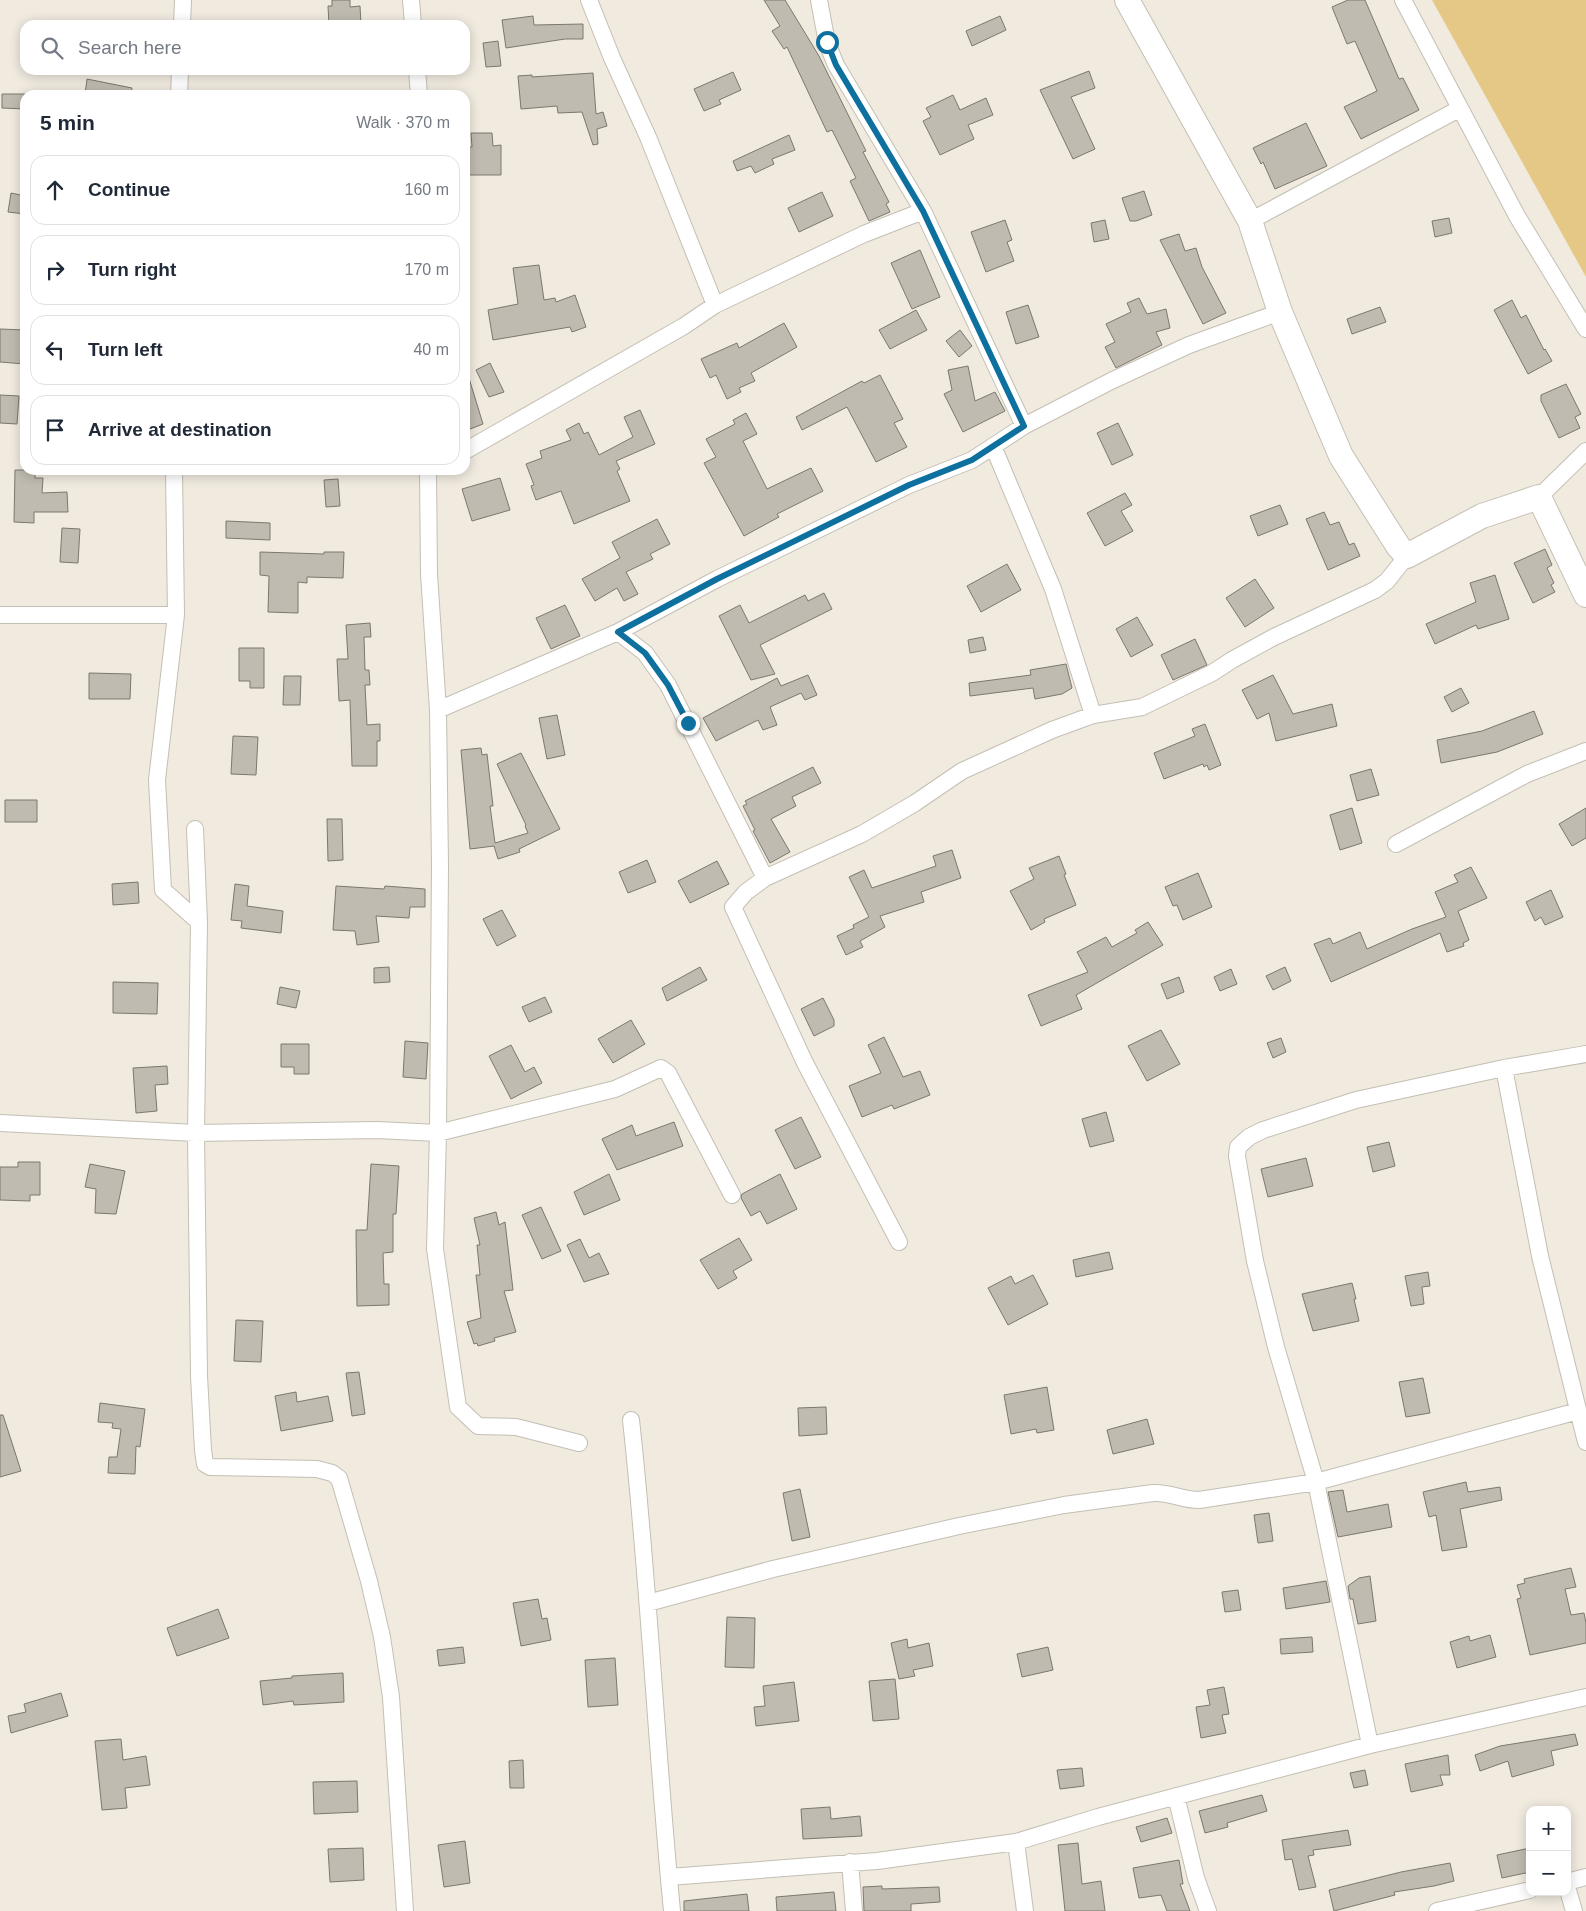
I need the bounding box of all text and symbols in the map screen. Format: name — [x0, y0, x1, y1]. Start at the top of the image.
search box — [20, 20, 470, 75]
route start — [816, 31, 839, 54]
icon: search — [38, 34, 66, 62]
text: Search here — [78, 37, 182, 58]
text: 5 min — [40, 111, 95, 134]
text: Walk · 370 m — [356, 114, 450, 131]
icon: ahead — [41, 176, 69, 204]
text: Continue — [88, 179, 170, 200]
text: 160 m — [405, 181, 449, 198]
icon: right — [41, 256, 69, 284]
text: Turn right — [88, 259, 176, 280]
text: 170 m — [405, 261, 449, 278]
icon: left — [41, 336, 69, 364]
text: Turn left — [88, 339, 163, 360]
text: 40 m — [413, 341, 449, 358]
icon: arrive — [41, 416, 69, 444]
text: Arrive at destination — [88, 419, 272, 440]
route end — [677, 712, 700, 735]
map controls — [1526, 1806, 1571, 1896]
button: + — [1526, 1806, 1571, 1851]
button: − — [1526, 1851, 1571, 1896]

